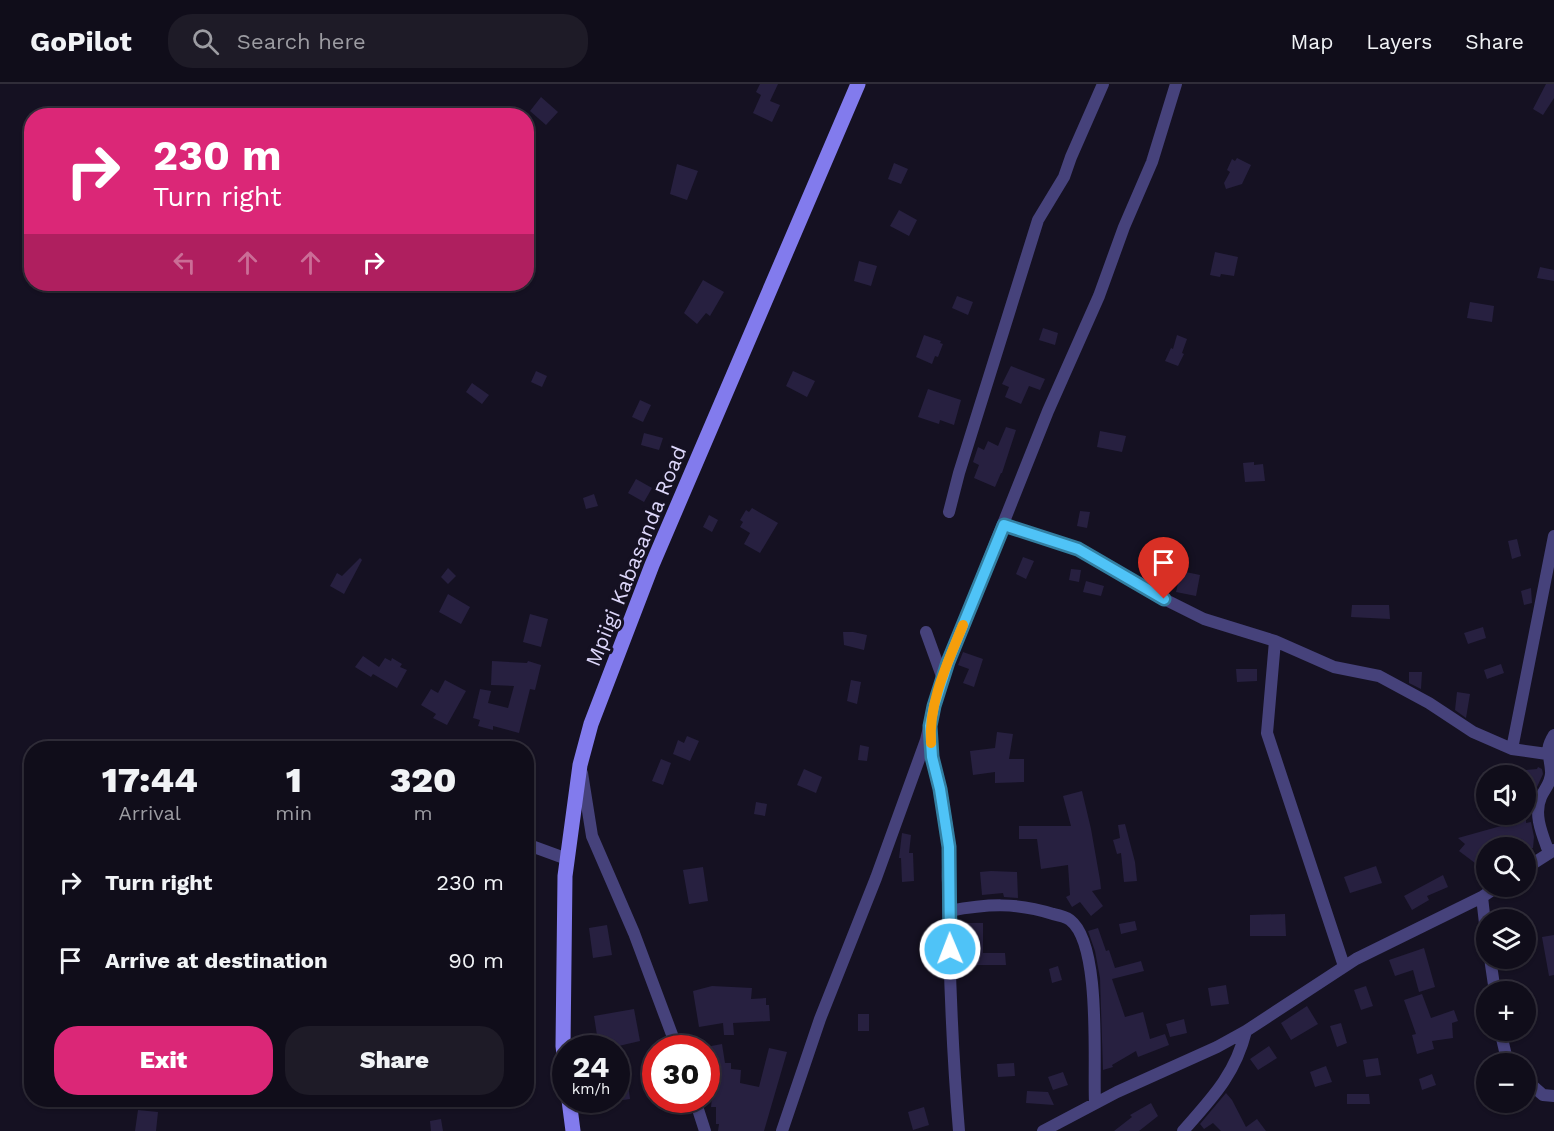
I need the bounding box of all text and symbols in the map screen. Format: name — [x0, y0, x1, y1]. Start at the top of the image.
search box — [168, 14, 588, 68]
text: GoPilot — [30, 25, 132, 58]
icon: search — [189, 25, 222, 58]
text: Search here — [237, 29, 366, 54]
text: Map — [1290, 29, 1333, 54]
text: Layers — [1366, 29, 1432, 54]
text: Share — [1465, 29, 1524, 54]
text: 230 m — [153, 131, 282, 180]
icon: right — [54, 132, 132, 210]
text: Turn right — [153, 181, 282, 213]
icon: left — [168, 246, 201, 279]
icon: ahead — [231, 246, 264, 279]
icon: ahead — [294, 246, 327, 279]
icon: right — [357, 246, 390, 279]
street label: Mpiigi Kabasanda Road — [580, 442, 691, 670]
pin — [1138, 537, 1189, 599]
icon: arrive — [1147, 546, 1180, 579]
text: 17:44 — [102, 759, 198, 801]
text: 1 — [286, 759, 302, 801]
text: 320 — [390, 759, 456, 801]
map controls — [1476, 765, 1536, 1113]
button: sound — [1476, 765, 1536, 825]
text: Arrival — [118, 801, 181, 825]
text: min — [275, 801, 312, 825]
text: m — [414, 801, 433, 825]
button: search — [1476, 837, 1536, 897]
icon: right — [54, 866, 87, 899]
text: Turn right — [105, 870, 212, 895]
text: 230 m — [436, 870, 504, 895]
button: layers — [1476, 909, 1536, 969]
position arrow — [918, 917, 982, 981]
icon: arrive — [54, 944, 87, 977]
text: Arrive at destination — [105, 948, 328, 973]
text: 90 m — [448, 948, 504, 973]
button: + — [1476, 981, 1536, 1041]
button: Exit — [54, 1026, 273, 1095]
button: Share — [285, 1026, 504, 1095]
speed limit sign: 30 — [642, 1035, 720, 1113]
text: 24 — [573, 1049, 609, 1084]
button: − — [1476, 1053, 1536, 1113]
text: km/h — [572, 1080, 610, 1098]

